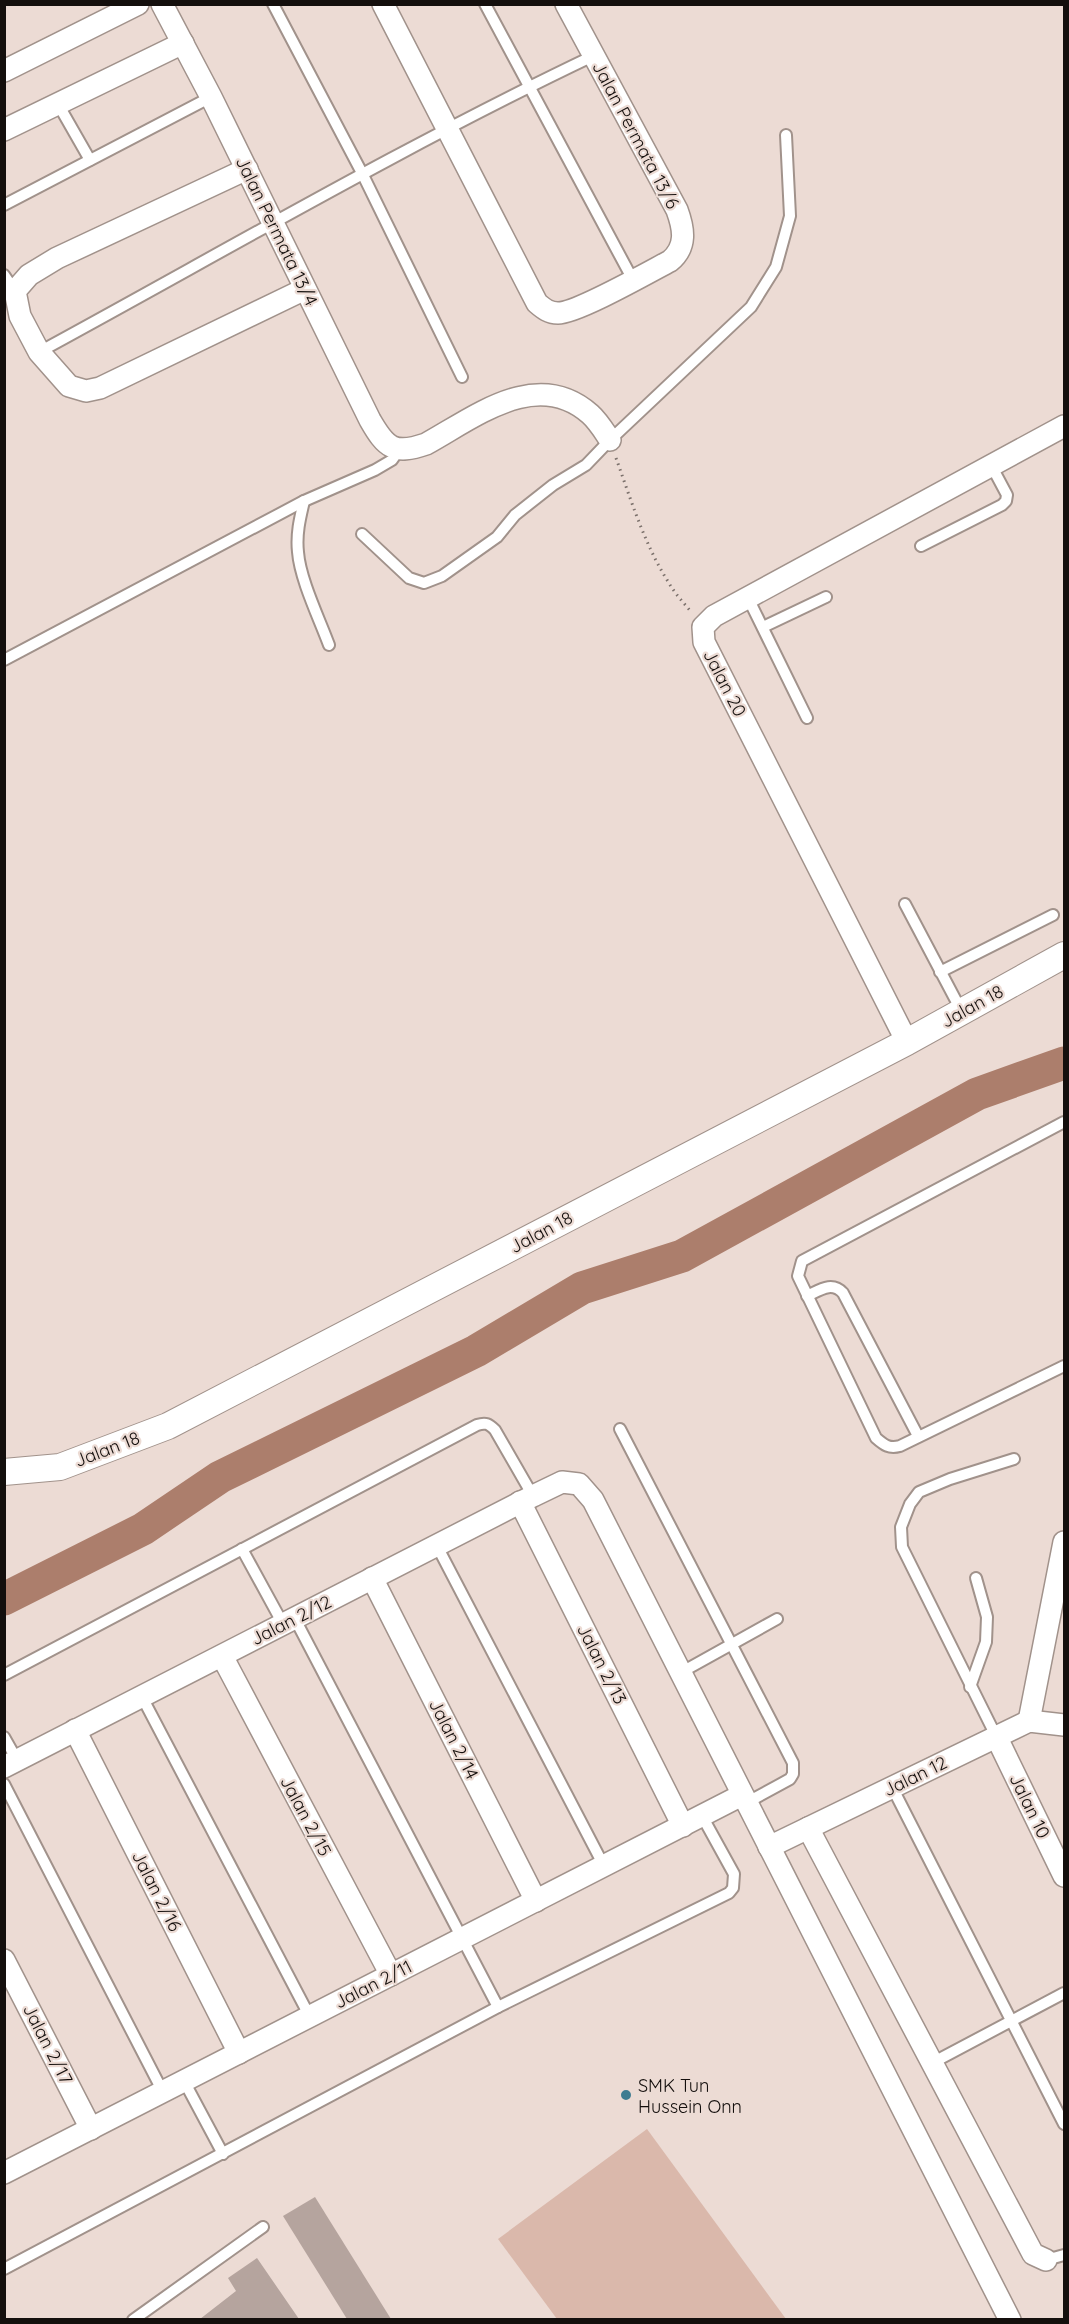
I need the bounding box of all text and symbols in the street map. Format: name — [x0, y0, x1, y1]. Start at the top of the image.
street label: Jalan Permata 13/6 — [587, 57, 685, 213]
street label: Jalan Permata 13/4 — [231, 153, 323, 309]
street label: Jalan 20 — [698, 646, 752, 720]
street label: Jalan 18 — [937, 979, 1007, 1033]
street label: Jalan 18 — [506, 1206, 576, 1258]
street label: Jalan 18 — [71, 1426, 143, 1472]
street label: Jalan 2/12 — [247, 1590, 335, 1650]
street label: Jalan 2/13 — [572, 1620, 632, 1708]
street label: Jalan 2/14 — [424, 1695, 484, 1783]
street label: Jalan 12 — [879, 1751, 951, 1801]
street label: Jalan 10 — [1005, 1770, 1055, 1842]
street label: Jalan 2/15 — [275, 1772, 337, 1860]
street label: Jalan 2/16 — [127, 1847, 187, 1935]
street label: Jalan 2/11 — [330, 1955, 416, 2013]
street label: Jalan 2/17 — [18, 2000, 78, 2088]
place label: SMK Tun Hussein Onn — [638, 2074, 742, 2118]
marker: SMK Tun Hussein Onn — [619, 2088, 633, 2102]

